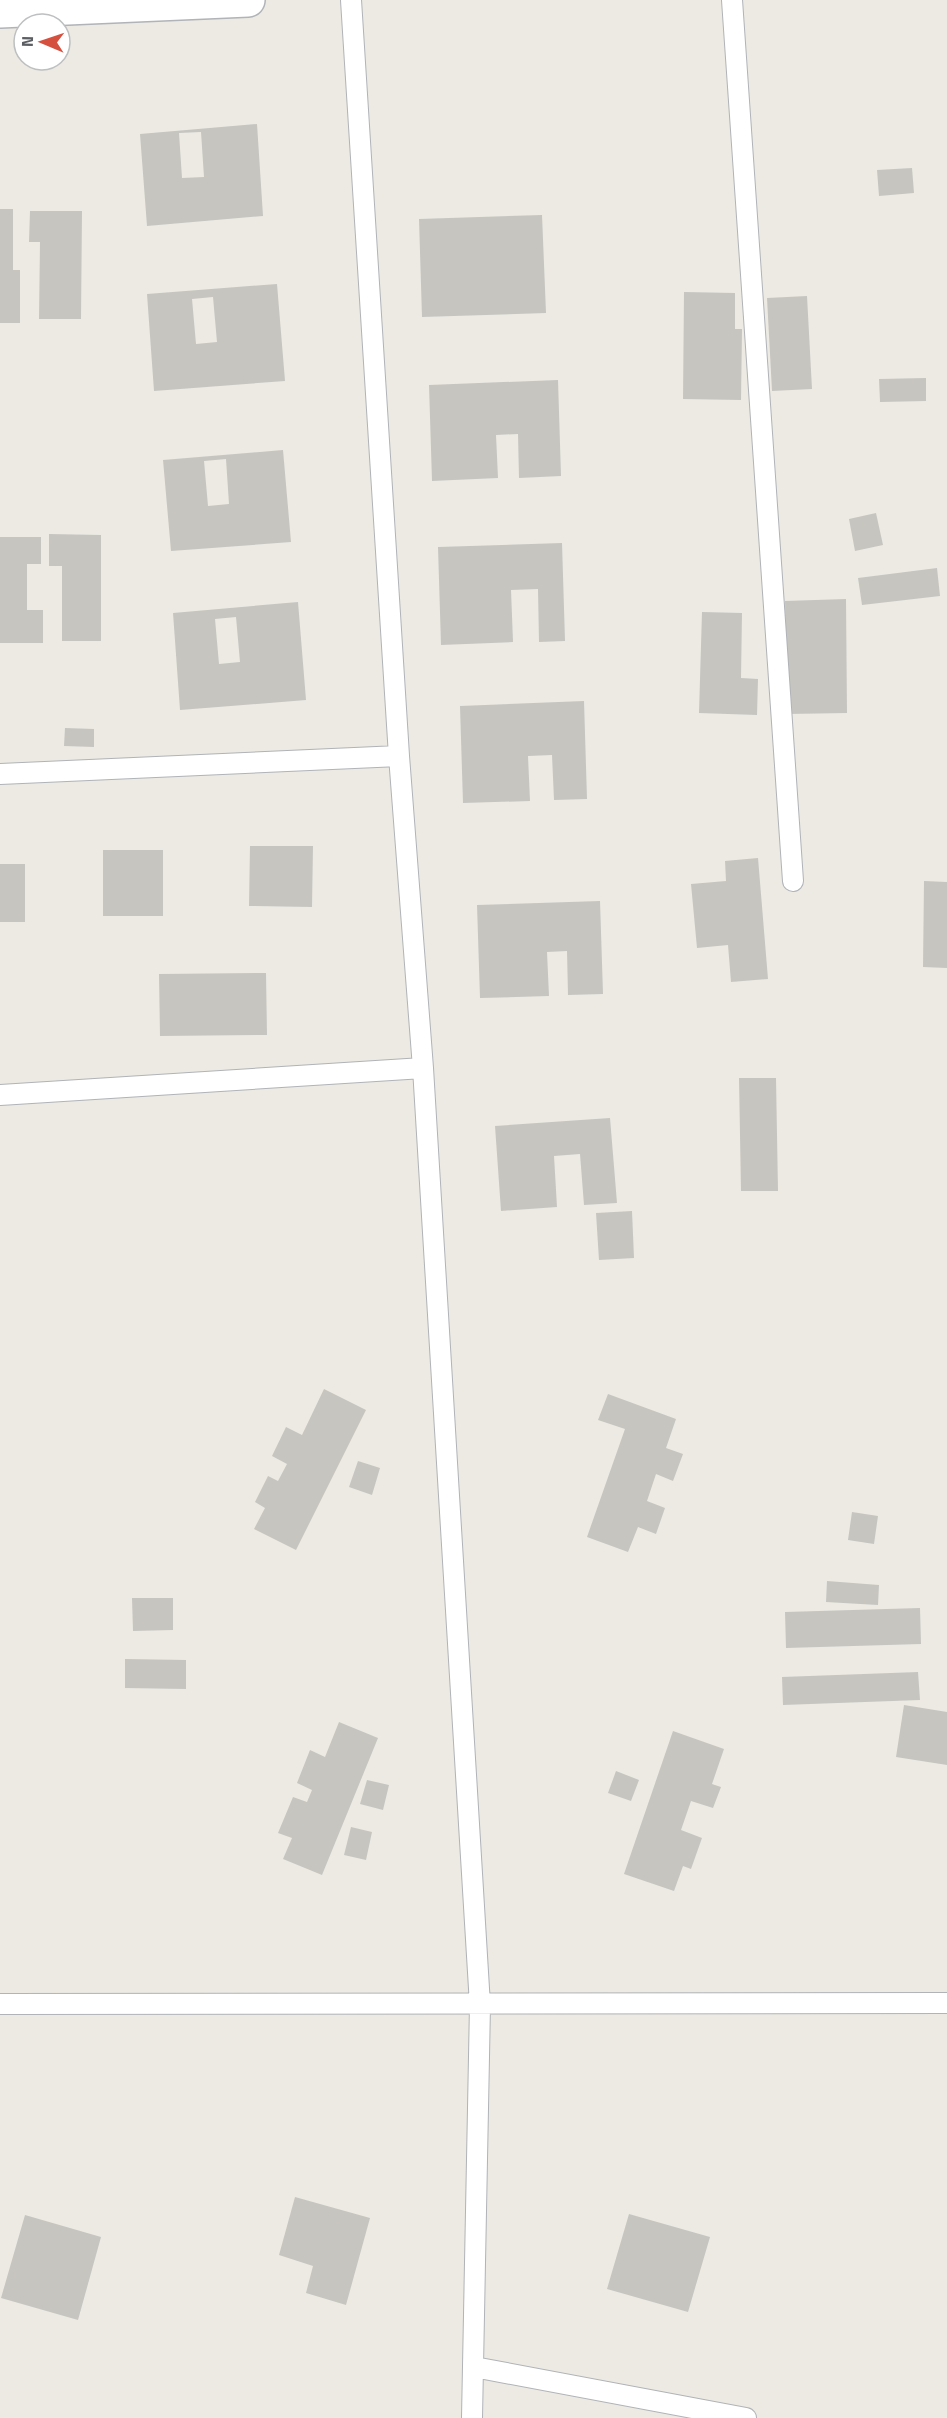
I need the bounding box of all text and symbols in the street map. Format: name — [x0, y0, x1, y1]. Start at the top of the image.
north arrow — [12, 12, 72, 72]
text: N — [15, 36, 39, 47]

